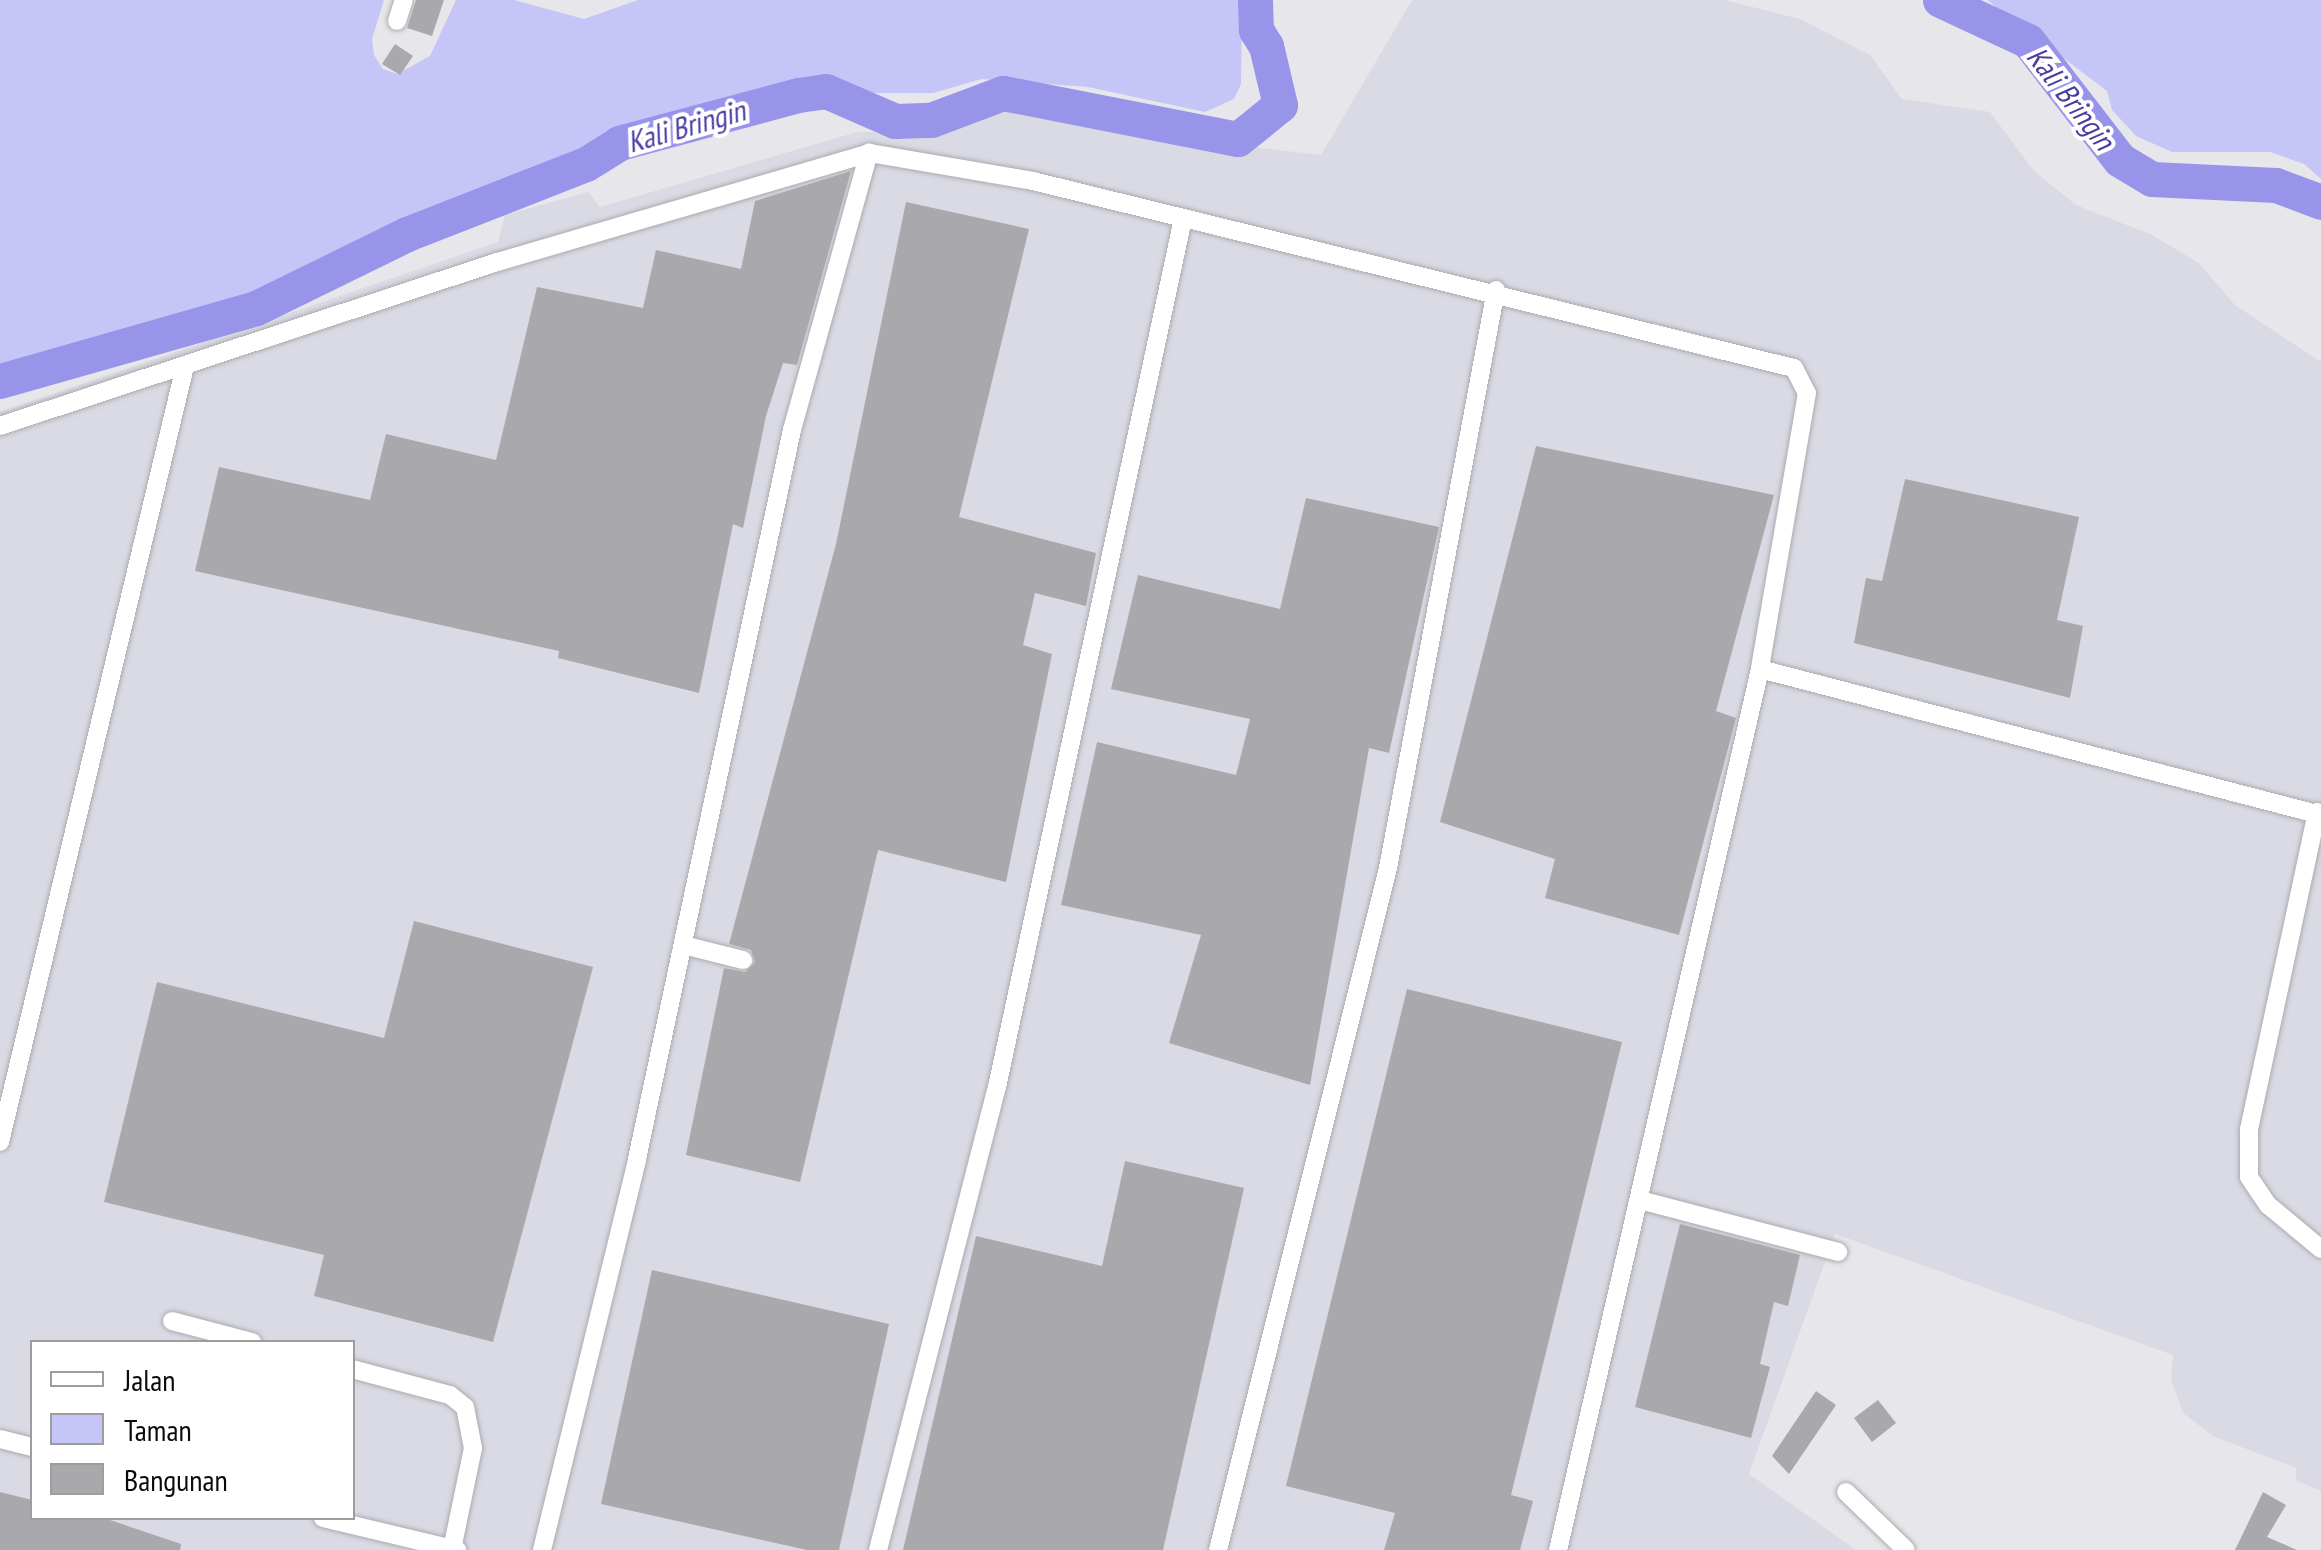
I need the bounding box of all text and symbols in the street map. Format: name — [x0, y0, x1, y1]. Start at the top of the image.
water label: Kali Bringin — [2020, 39, 2122, 157]
water label: Kali Bringin — [623, 92, 749, 160]
legend — [30, 1340, 355, 1520]
text: Jalan — [124, 1360, 175, 1399]
text: Taman — [124, 1410, 192, 1449]
text: Bangunan — [124, 1460, 228, 1499]

